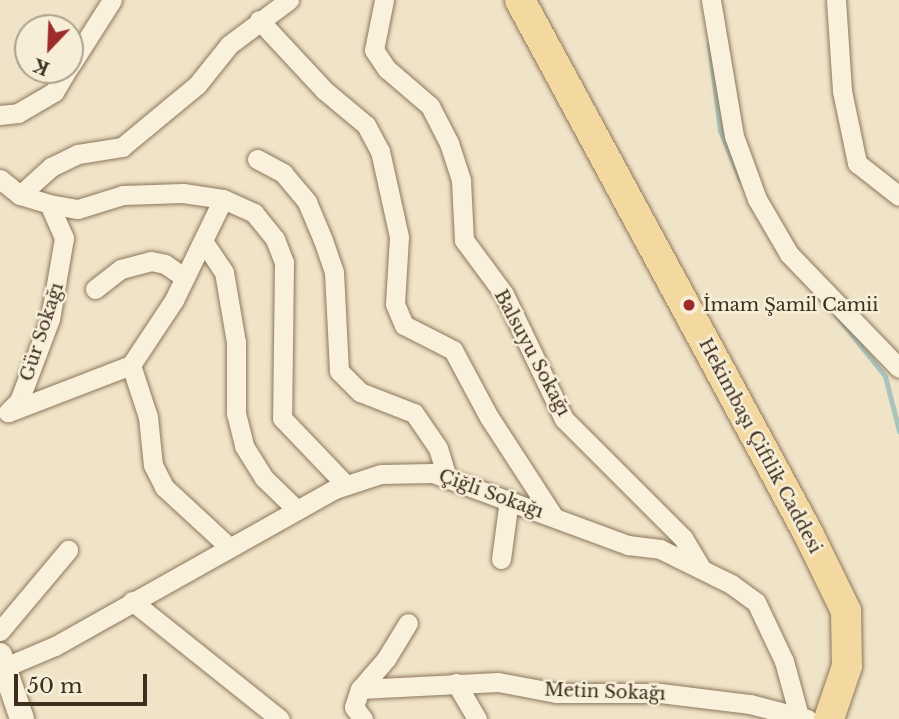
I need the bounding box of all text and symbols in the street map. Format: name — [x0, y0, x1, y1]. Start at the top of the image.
north arrow — [14, 14, 84, 84]
text: K — [30, 53, 53, 81]
street label: Gür Sokağı — [16, 280, 68, 384]
street label: Balsuyu Sokağı — [490, 286, 574, 420]
place label: İmam Şamil Camii — [703, 294, 878, 316]
marker: İmam Şamil Camii — [681, 297, 697, 313]
street label: Hekimbaşı Çiftlik Caddesi — [694, 335, 826, 557]
street label: Çiğli Sokağı — [436, 465, 546, 523]
scale bar — [18, 660, 150, 704]
text: 50 m — [27, 673, 82, 699]
street label: Metin Sokağı — [544, 679, 666, 705]

